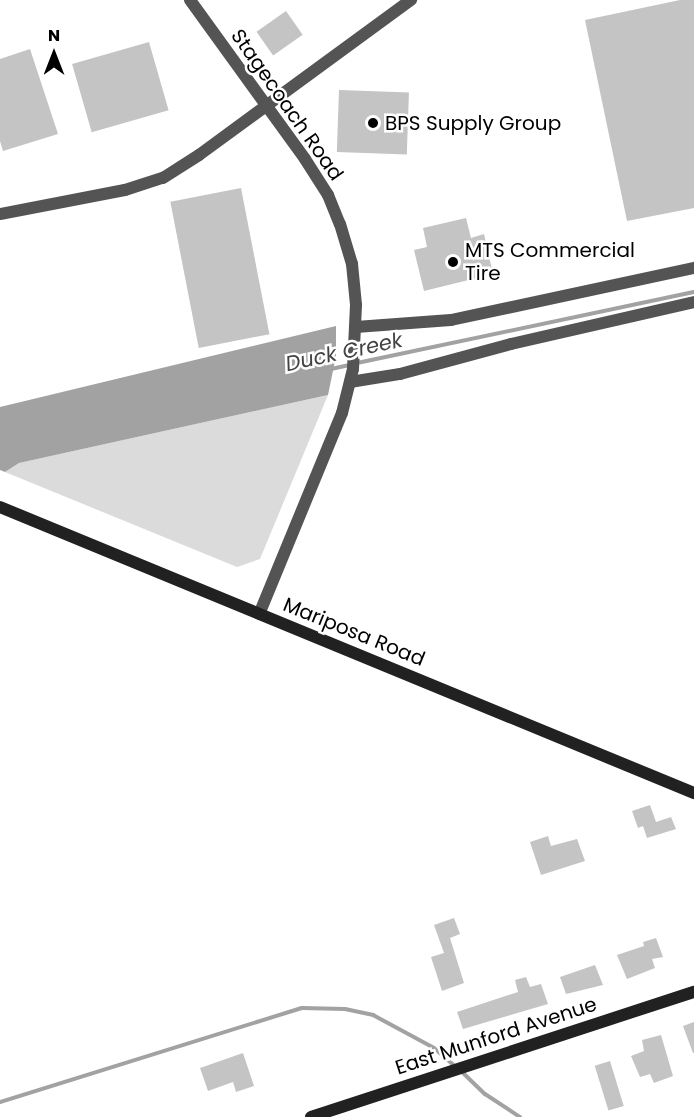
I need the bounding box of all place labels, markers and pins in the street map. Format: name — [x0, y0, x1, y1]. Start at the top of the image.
place label: BPS Supply Group — [385, 111, 561, 135]
marker: BPS Supply Group — [366, 116, 380, 130]
place label: MTS Commercial Tire — [465, 238, 635, 285]
marker: MTS Commercial Tire — [446, 255, 460, 269]

